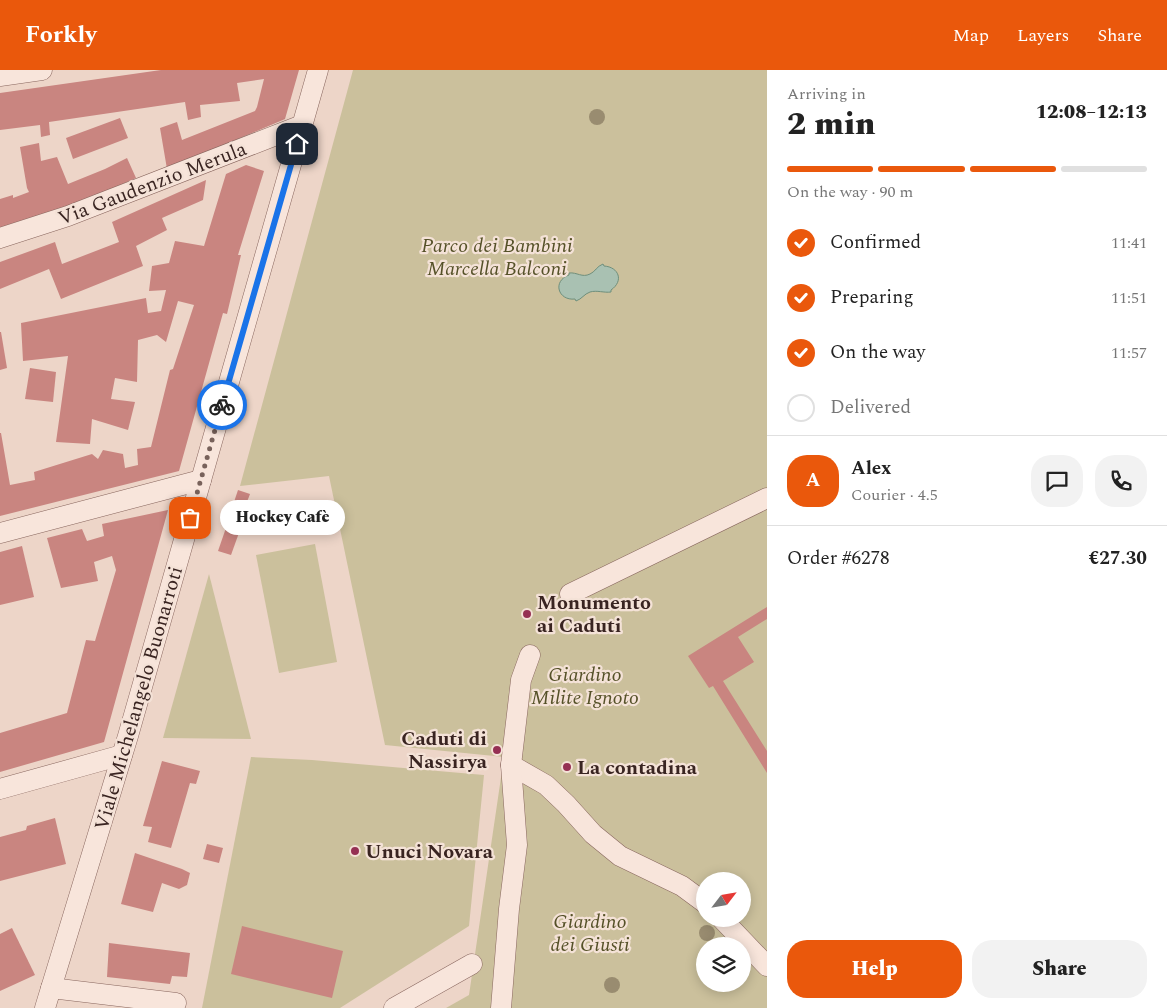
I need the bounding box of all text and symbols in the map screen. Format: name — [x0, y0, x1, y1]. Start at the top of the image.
text: Forkly — [25, 17, 97, 53]
text: Map — [953, 22, 989, 49]
text: Layers — [1017, 22, 1069, 49]
text: Share — [1097, 22, 1142, 49]
text: Arriving in — [787, 82, 866, 106]
text: 12:08–12:13 — [1036, 98, 1147, 127]
text: 2 min — [787, 100, 875, 149]
pin — [276, 123, 318, 165]
icon: home — [283, 130, 311, 158]
street label: Via Gaudenzio Merula — [54, 134, 251, 234]
text: On the way · 90 m — [787, 180, 913, 204]
text: Confirmed — [830, 228, 921, 257]
icon: check — [787, 229, 815, 257]
park label: Parco dei Bambini Marcella Balconi — [421, 231, 573, 284]
text: 11:41 — [1111, 231, 1147, 255]
text: Preparing — [830, 283, 914, 312]
icon: check — [787, 284, 815, 312]
text: 11:51 — [1111, 286, 1147, 310]
text: On the way — [830, 338, 926, 367]
icon: check — [787, 339, 815, 367]
text: 11:57 — [1111, 341, 1147, 365]
courier — [197, 380, 247, 430]
icon: bike — [208, 391, 236, 419]
text: Delivered — [830, 393, 911, 422]
text: Alex — [851, 454, 892, 483]
button: chat — [1031, 455, 1083, 507]
button: phone — [1095, 455, 1147, 507]
text: A — [806, 466, 820, 495]
text: Courier · 4.5 — [851, 483, 938, 507]
pin — [169, 497, 211, 539]
callout: Hockey Cafè — [220, 500, 345, 536]
icon: bag — [176, 504, 204, 532]
text: Hockey Cafè — [236, 505, 329, 529]
text: Order #6278 — [787, 544, 890, 573]
text: €27.30 — [1089, 544, 1147, 573]
street label: Viale Michelangelo Buonarroti — [87, 563, 191, 834]
place label: Monumento ai Caduti — [537, 588, 651, 641]
marker: Monumento ai Caduti — [521, 608, 533, 620]
park label: Giardino Milite Ignoto — [531, 660, 639, 713]
place label: Caduti di Nassirya — [401, 724, 488, 777]
marker: Caduti di Nassirya — [491, 744, 503, 756]
place label: La contadina — [577, 753, 698, 783]
marker: La contadina — [561, 761, 573, 773]
place label: Unuci Novara — [365, 837, 494, 867]
marker: Unuci Novara — [349, 845, 361, 857]
north arrow — [696, 872, 751, 928]
map controls — [696, 872, 751, 992]
park label: Giardino dei Giusti — [550, 907, 630, 960]
button: layers — [696, 937, 751, 992]
button: Help — [787, 940, 962, 998]
button: Share — [972, 940, 1147, 998]

